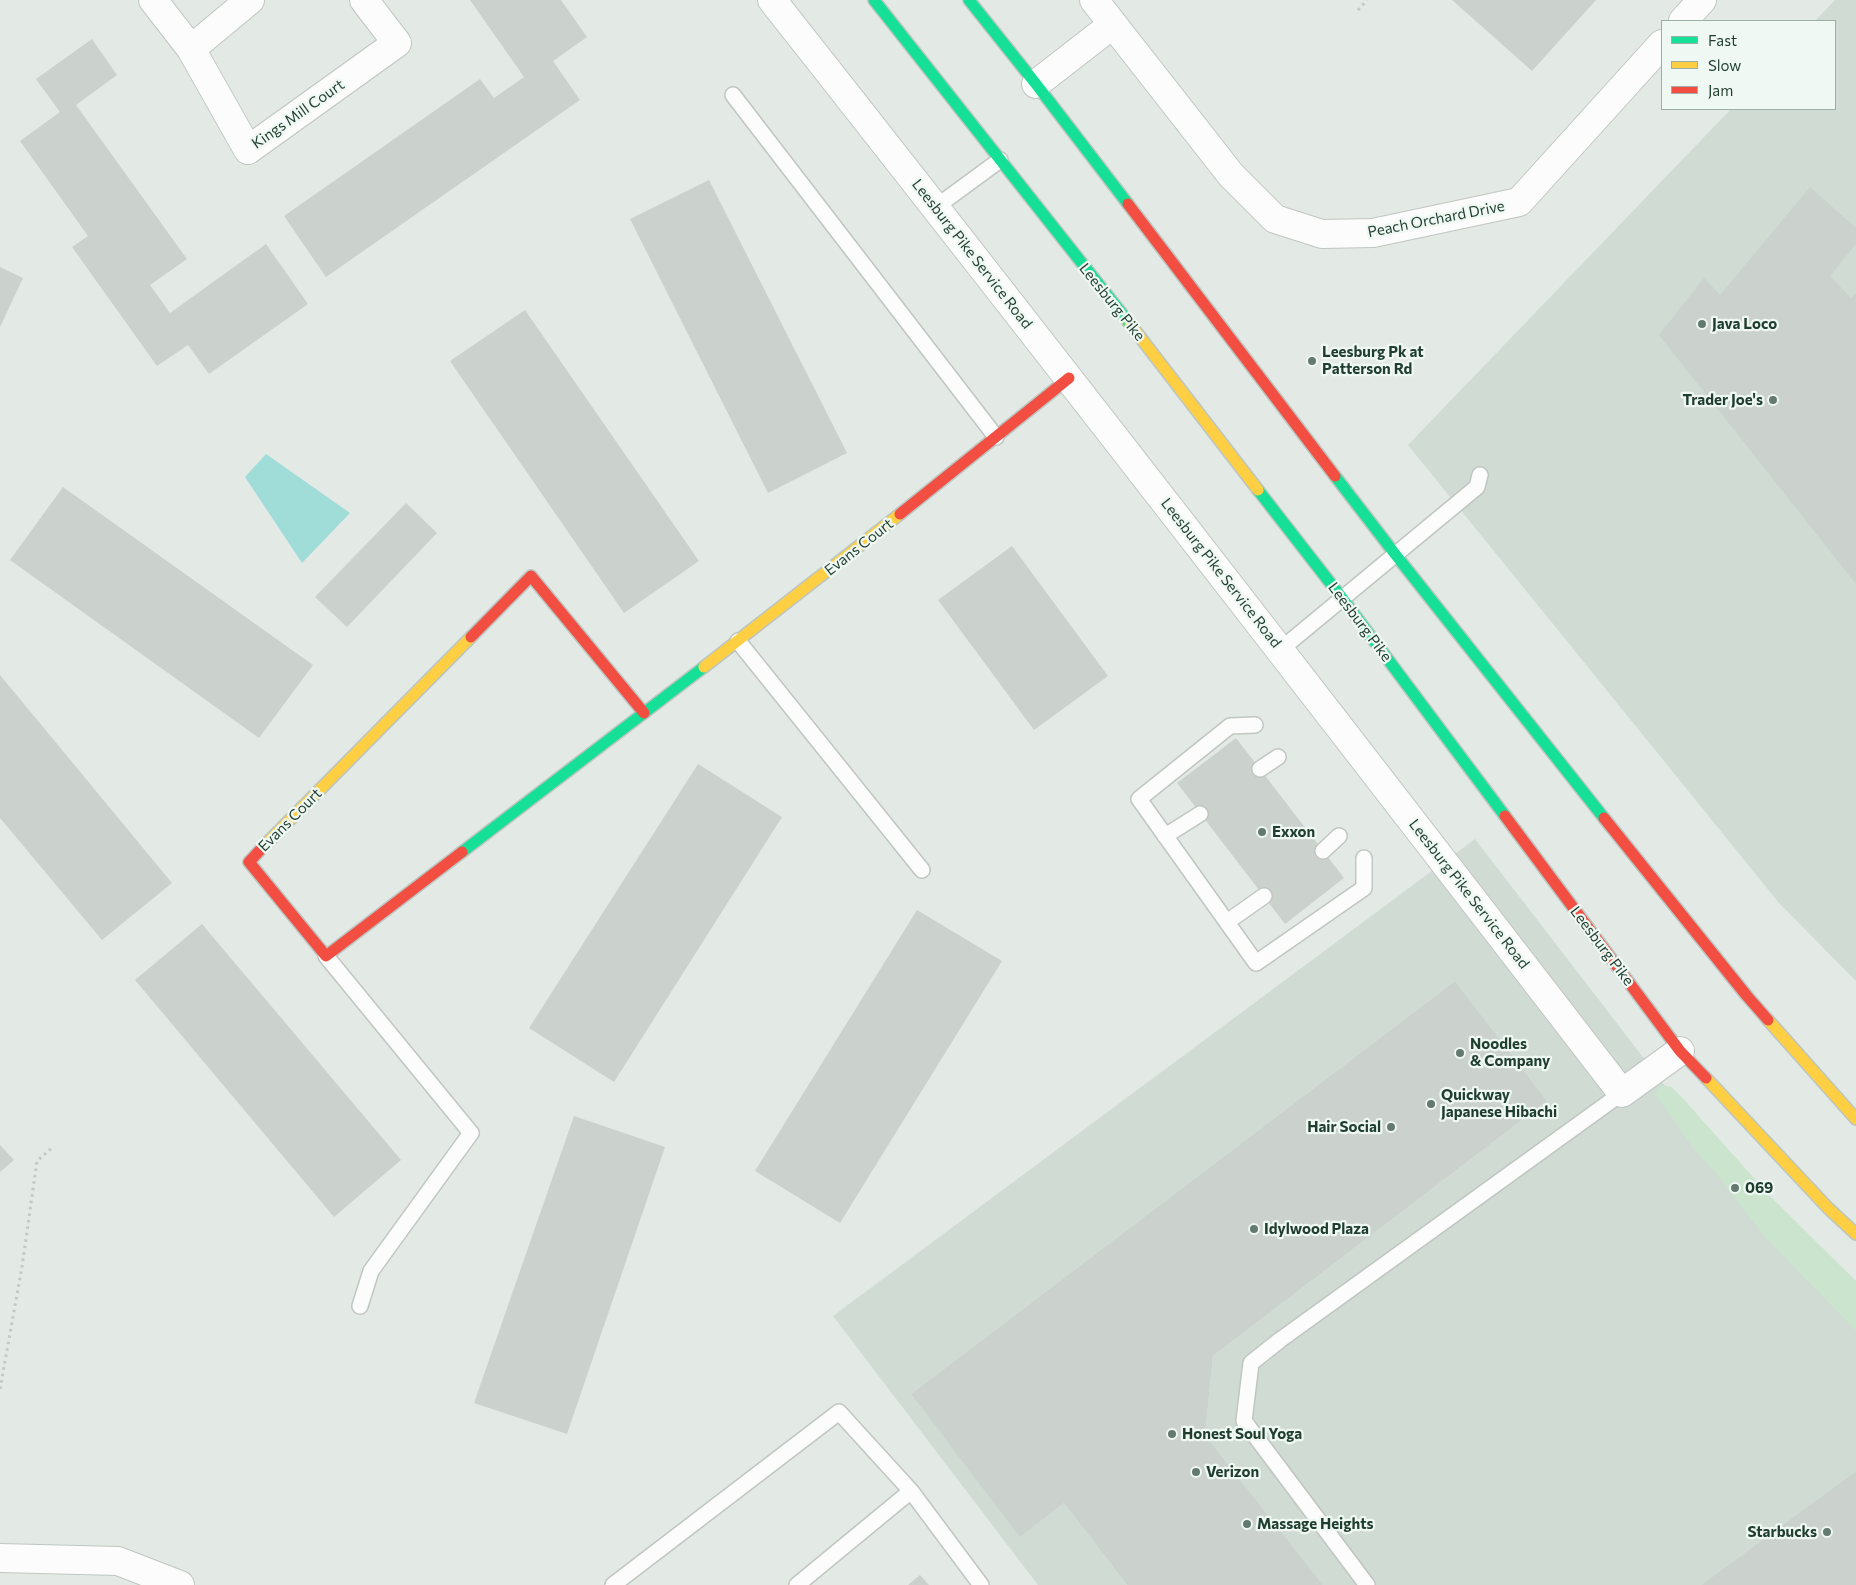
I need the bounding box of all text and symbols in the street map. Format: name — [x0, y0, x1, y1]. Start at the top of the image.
legend — [1661, 20, 1836, 110]
text: Fast — [1708, 31, 1737, 49]
text: Slow — [1708, 56, 1741, 74]
street label: Kings Mill Court — [248, 75, 348, 153]
text: Jam — [1708, 81, 1733, 99]
street label: Leesburg Pike Service Road — [908, 176, 1036, 332]
street label: Peach Orchard Drive — [1366, 197, 1506, 241]
street label: Leesburg Pike — [1075, 260, 1149, 344]
place label: Java Loco — [1712, 315, 1777, 333]
marker: Java Loco — [1696, 318, 1708, 330]
place label: Leesburg Pk at Patterson Rd — [1322, 343, 1424, 378]
marker: Leesburg Pk at Patterson Rd — [1306, 355, 1318, 367]
place label: Trader Joe's — [1683, 391, 1763, 409]
marker: Trader Joe's — [1767, 394, 1779, 406]
street label: Leesburg Pike Service Road — [1157, 495, 1285, 651]
street label: Evans Court — [821, 515, 897, 579]
street label: Leesburg Pike — [1324, 579, 1396, 665]
street label: Evans Court — [255, 785, 325, 855]
street label: Leesburg Pike Service Road — [1405, 816, 1533, 972]
place label: Exxon — [1272, 823, 1315, 841]
marker: Exxon — [1256, 826, 1268, 838]
street label: Leesburg Pike — [1566, 903, 1638, 989]
place label: Noodles & Company — [1470, 1035, 1550, 1070]
marker: Noodles & Company — [1454, 1047, 1466, 1059]
place label: Quickway Japanese Hibachi — [1441, 1086, 1557, 1121]
marker: Quickway Japanese Hibachi — [1425, 1098, 1437, 1110]
place label: Hair Social — [1307, 1118, 1381, 1136]
marker: Hair Social — [1385, 1121, 1397, 1133]
place label: 069 — [1745, 1179, 1773, 1197]
marker: 069 — [1729, 1182, 1741, 1194]
place label: Idylwood Plaza — [1264, 1220, 1369, 1238]
marker: Idylwood Plaza — [1248, 1223, 1260, 1235]
place label: Honest Soul Yoga — [1182, 1425, 1302, 1443]
marker: Honest Soul Yoga — [1166, 1428, 1178, 1440]
place label: Verizon — [1206, 1463, 1259, 1481]
marker: Verizon — [1190, 1466, 1202, 1478]
place label: Massage Heights — [1257, 1515, 1373, 1533]
marker: Massage Heights — [1241, 1518, 1253, 1530]
place label: Starbucks — [1747, 1523, 1817, 1541]
marker: Starbucks — [1821, 1526, 1833, 1538]

